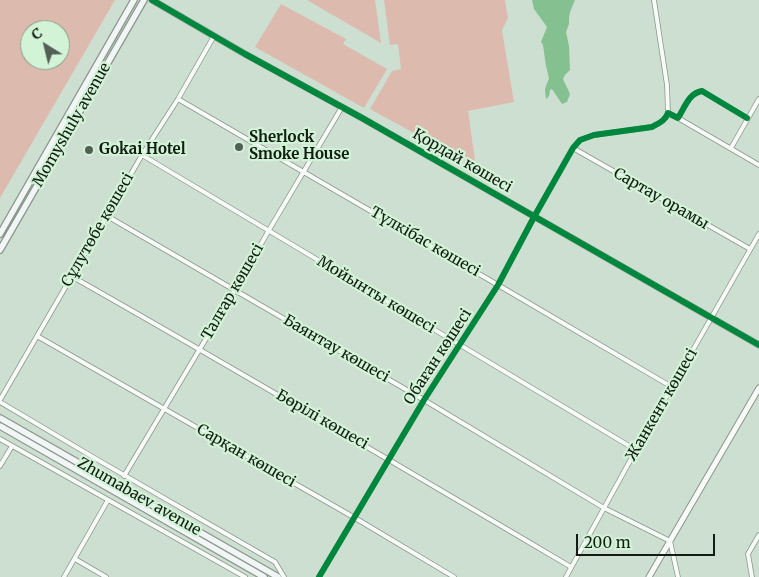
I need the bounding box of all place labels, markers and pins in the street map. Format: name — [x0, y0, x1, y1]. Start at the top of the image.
place label: Sherlock Smoke House — [249, 129, 349, 164]
place label: Gokai Hotel — [99, 141, 186, 159]
marker: Sherlock Smoke House — [233, 141, 245, 153]
marker: Gokai Hotel — [83, 144, 95, 156]

